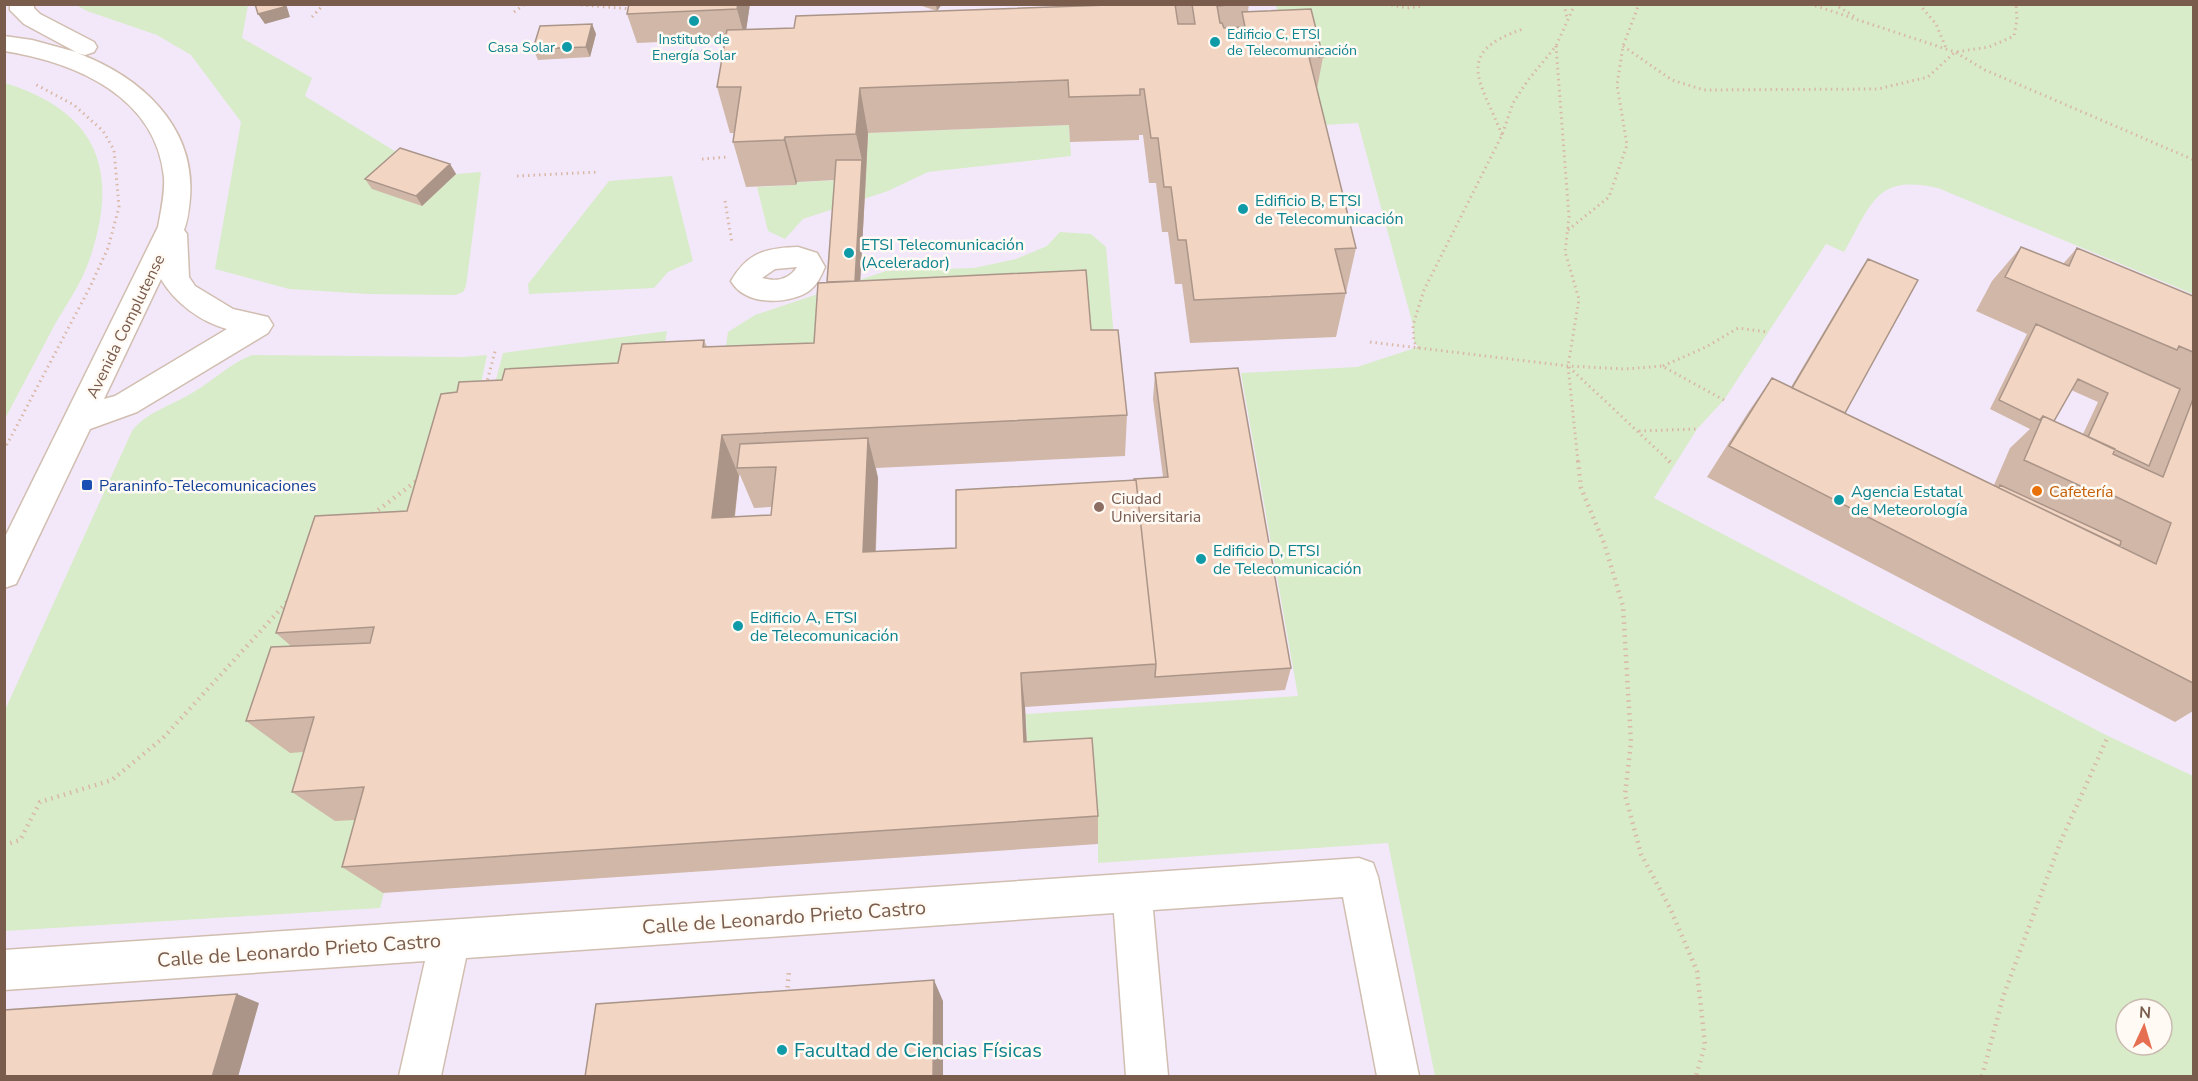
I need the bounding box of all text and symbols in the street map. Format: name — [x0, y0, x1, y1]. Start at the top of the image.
marker: Instituto de Energía Solar — [687, 14, 701, 28]
place label: Edificio C, ETSI de Telecomunicación — [1227, 25, 1357, 60]
place label: Instituto de Energía Solar — [652, 30, 736, 65]
marker: Edificio C, ETSI de Telecomunicación — [1208, 35, 1222, 49]
place label: Casa Solar — [488, 38, 555, 57]
marker: Casa Solar — [560, 40, 574, 54]
place label: Edificio B, ETSI de Telecomunicación — [1255, 190, 1404, 230]
marker: Edificio B, ETSI de Telecomunicación — [1236, 202, 1250, 216]
place label: ETSI Telecomunicación (Acelerador) — [861, 234, 1024, 274]
marker: ETSI Telecomunicación (Acelerador) — [842, 246, 856, 260]
street label: Avenida Complutense — [81, 251, 170, 402]
place label: Paraninfo-Telecomunicaciones — [99, 475, 316, 497]
marker: Paraninfo-Telecomunicaciones — [80, 478, 94, 492]
place label: Agencia Estatal de Meteorología — [1851, 481, 1968, 521]
place label: Cafetería — [2049, 481, 2114, 503]
marker: Cafetería — [2030, 484, 2044, 498]
place label: Ciudad Universitaria — [1111, 488, 1201, 528]
marker: Agencia Estatal de Meteorología — [1832, 493, 1846, 507]
marker: Ciudad Universitaria — [1092, 500, 1106, 514]
place label: Edificio D, ETSI de Telecomunicación — [1213, 540, 1362, 580]
marker: Edificio D, ETSI de Telecomunicación — [1194, 552, 1208, 566]
place label: Edificio A, ETSI de Telecomunicación — [750, 607, 899, 647]
marker: Edificio A, ETSI de Telecomunicación — [731, 619, 745, 633]
street label: Calle de Leonardo Prieto Castro — [641, 894, 927, 941]
street label: Calle de Leonardo Prieto Castro — [156, 927, 442, 974]
north arrow — [2114, 997, 2174, 1057]
text: N — [2138, 1002, 2152, 1024]
place label: Facultad de Ciencias Físicas — [794, 1037, 1042, 1064]
marker: Facultad de Ciencias Físicas — [775, 1043, 789, 1057]

